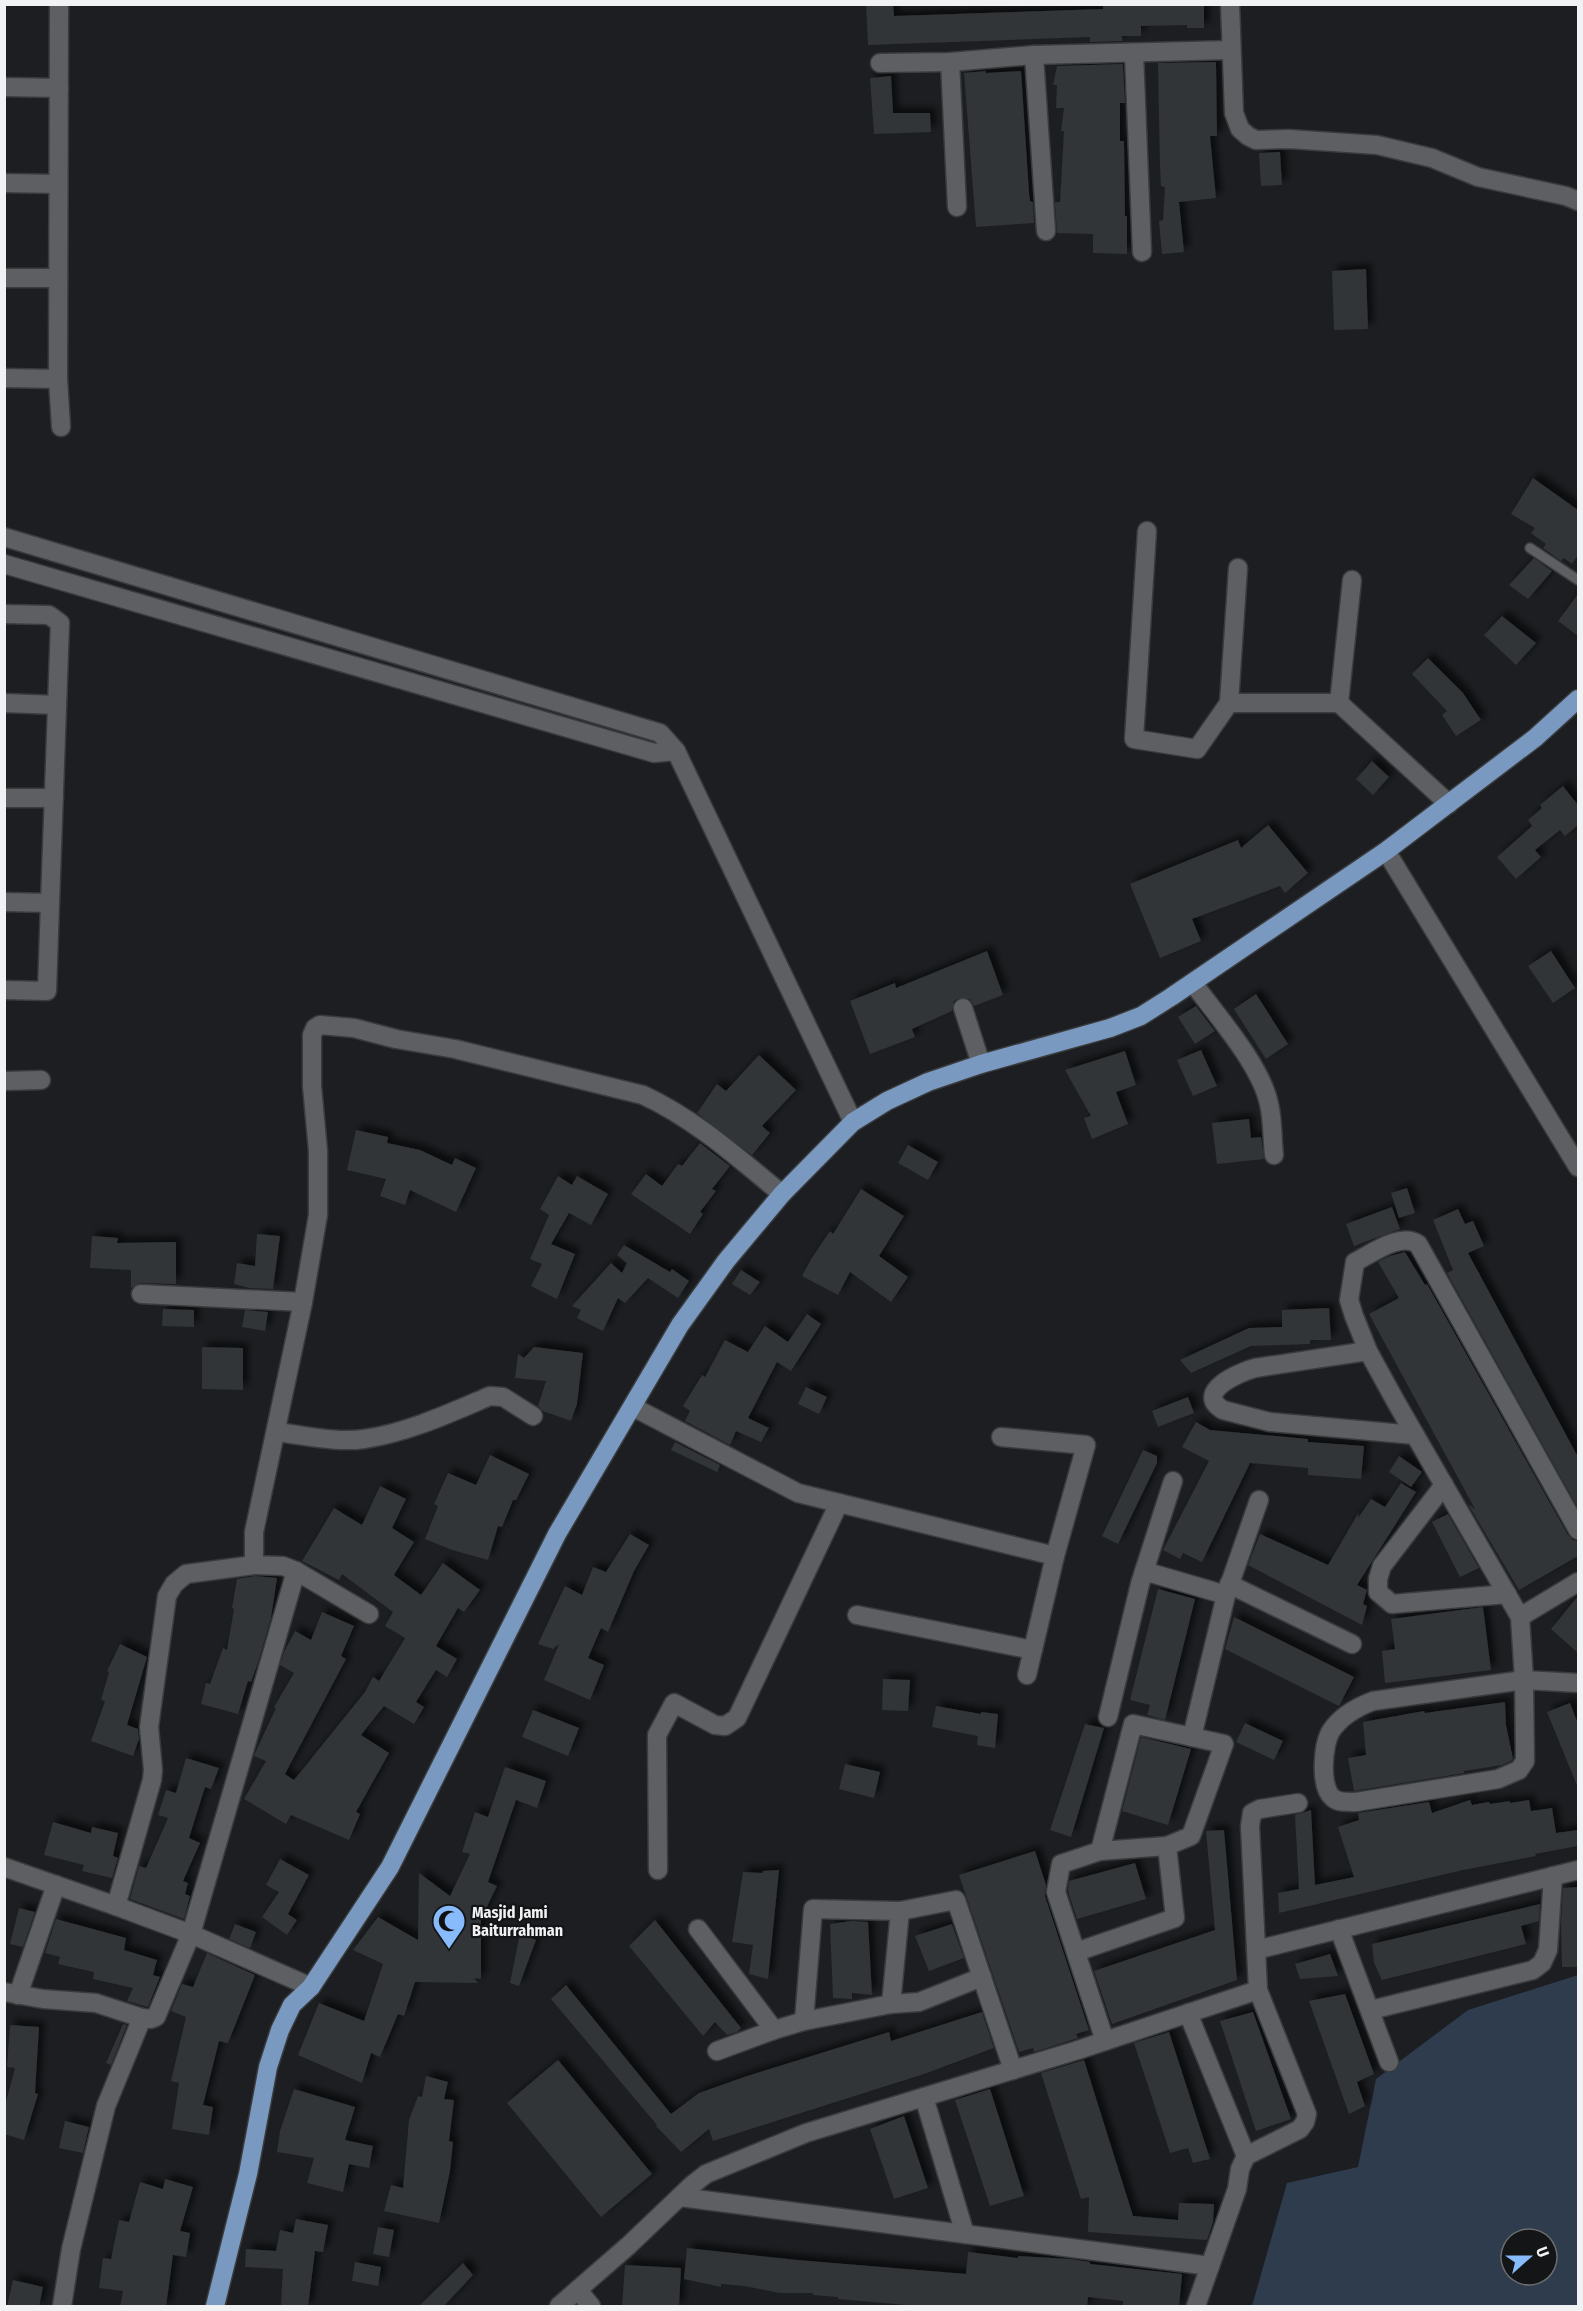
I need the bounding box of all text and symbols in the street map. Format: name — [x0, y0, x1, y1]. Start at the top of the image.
mosque icon: Masjid Jami Baiturrahman — [431, 1903, 467, 1950]
place label: Masjid Jami Baiturrahman — [472, 1903, 563, 1940]
north arrow — [1499, 2227, 1559, 2287]
text: U — [1532, 2244, 1553, 2260]

